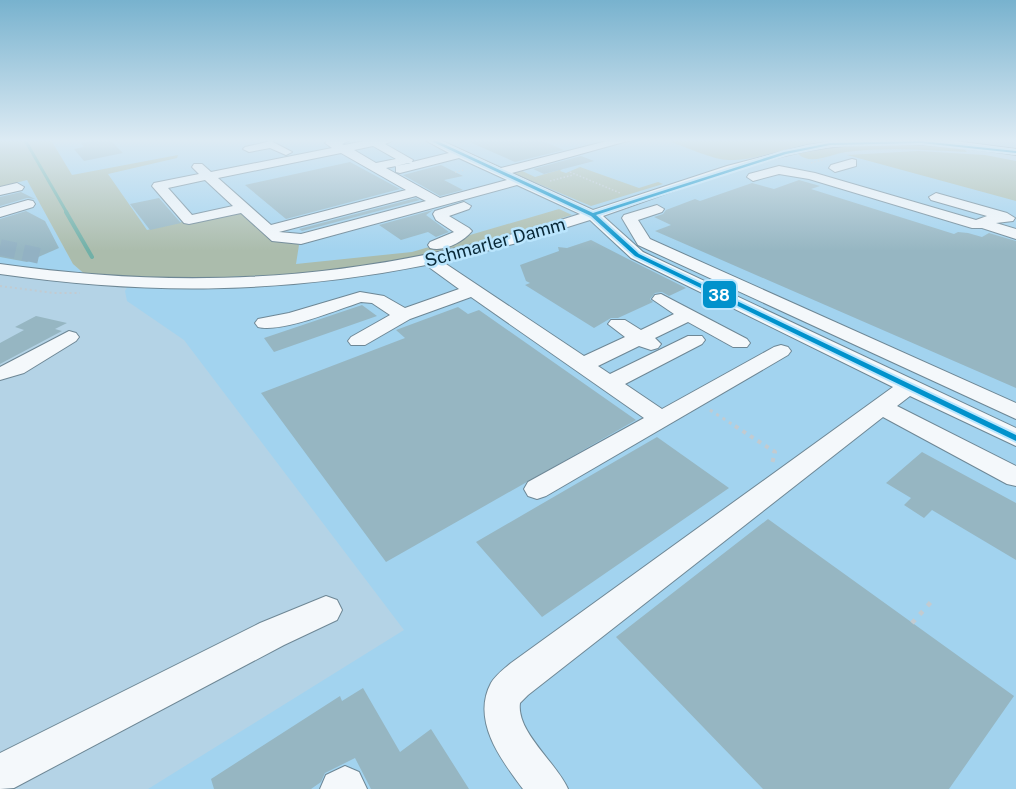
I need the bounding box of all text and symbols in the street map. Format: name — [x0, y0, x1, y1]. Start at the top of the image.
street label: Schmarler Damm — [422, 213, 568, 271]
line badge: 38 — [702, 280, 737, 309]
text: 38 — [708, 286, 730, 305]

